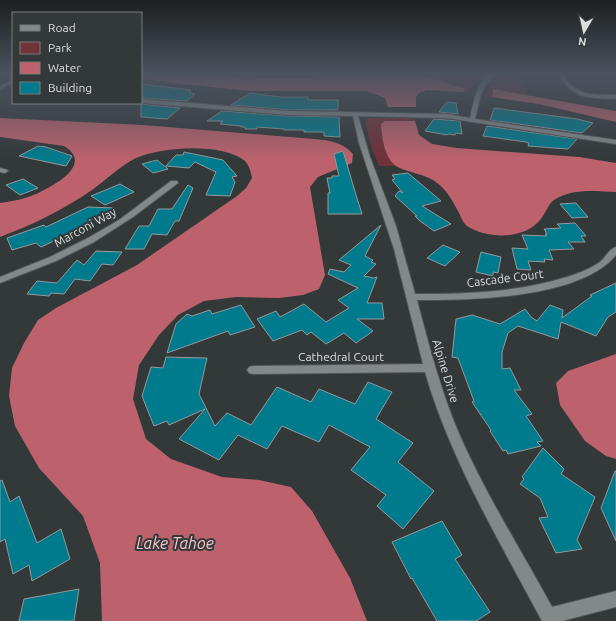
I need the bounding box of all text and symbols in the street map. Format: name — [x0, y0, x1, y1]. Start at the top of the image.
legend — [12, 12, 142, 104]
north arrow — [564, 12, 604, 52]
text: Road — [48, 21, 76, 34]
text: N — [577, 35, 587, 48]
text: Park — [48, 41, 72, 54]
text: Water — [48, 61, 81, 74]
text: Building — [48, 81, 92, 94]
street label: Marconi Way — [52, 204, 119, 249]
street label: Cascade Court — [466, 267, 544, 289]
street label: Alpine Drive — [430, 338, 462, 404]
street label: Cathedral Court — [298, 350, 384, 363]
water label: Lake Tahoe — [136, 534, 214, 552]

